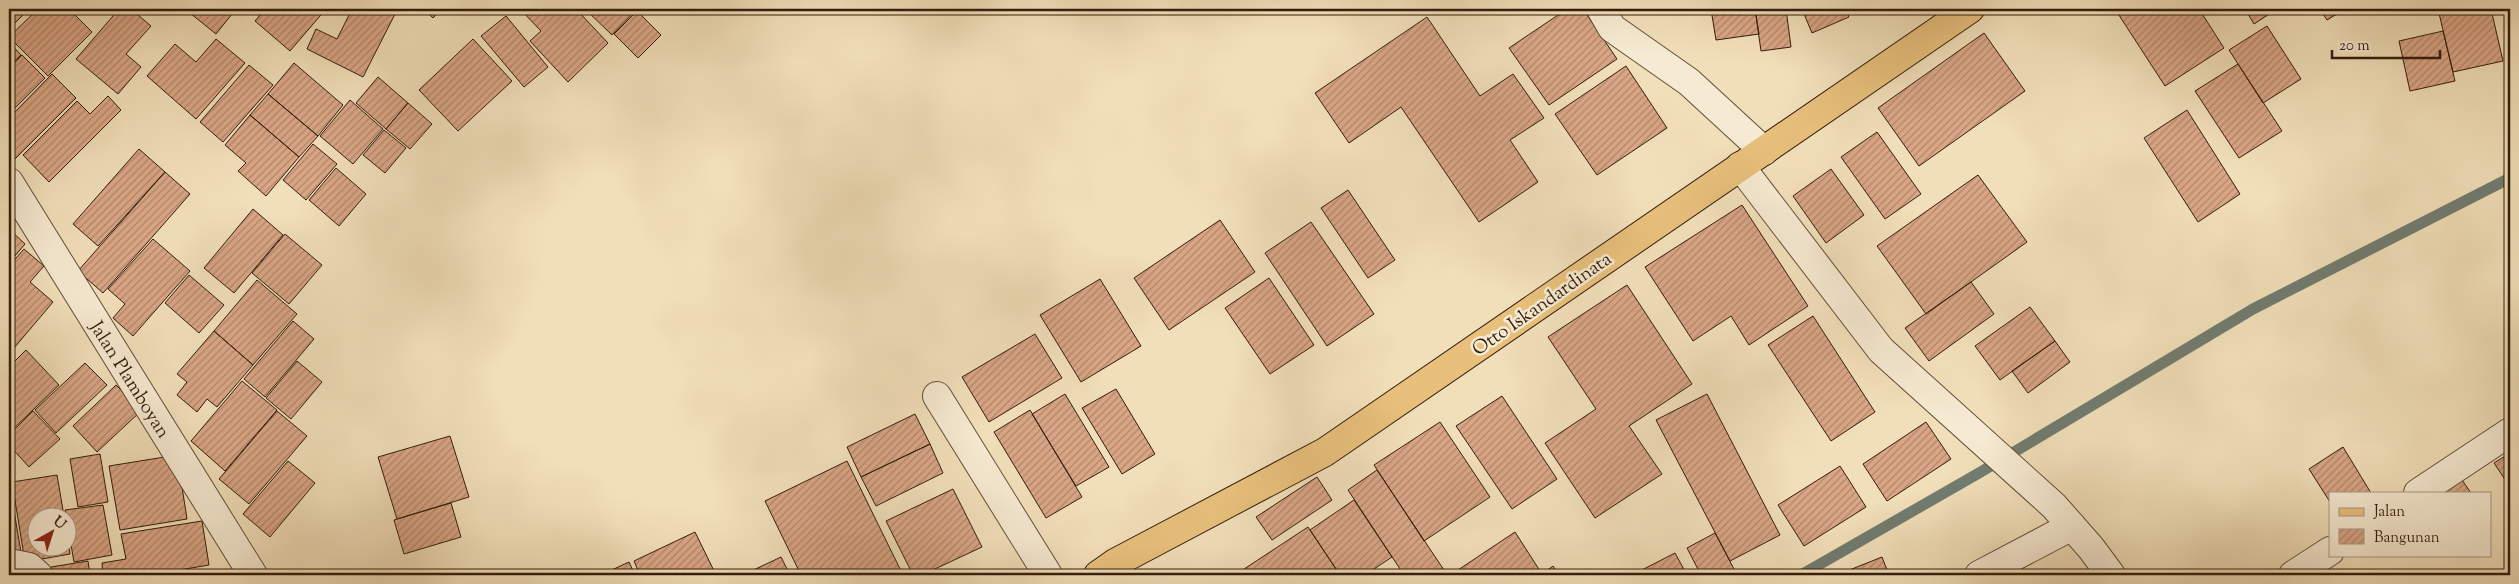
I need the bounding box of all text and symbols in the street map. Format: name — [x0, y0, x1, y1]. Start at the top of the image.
scale bar — [2332, 28, 2439, 60]
text: 20 m — [2339, 36, 2370, 57]
street label: Otto Iskandardinata — [1467, 247, 1618, 363]
street label: Jalan Plamboyan — [82, 316, 176, 444]
legend — [2329, 492, 2492, 556]
text: Jalan — [2373, 502, 2405, 523]
north arrow — [28, 506, 78, 556]
text: U — [48, 512, 70, 535]
text: Bangunan — [2374, 528, 2440, 549]

